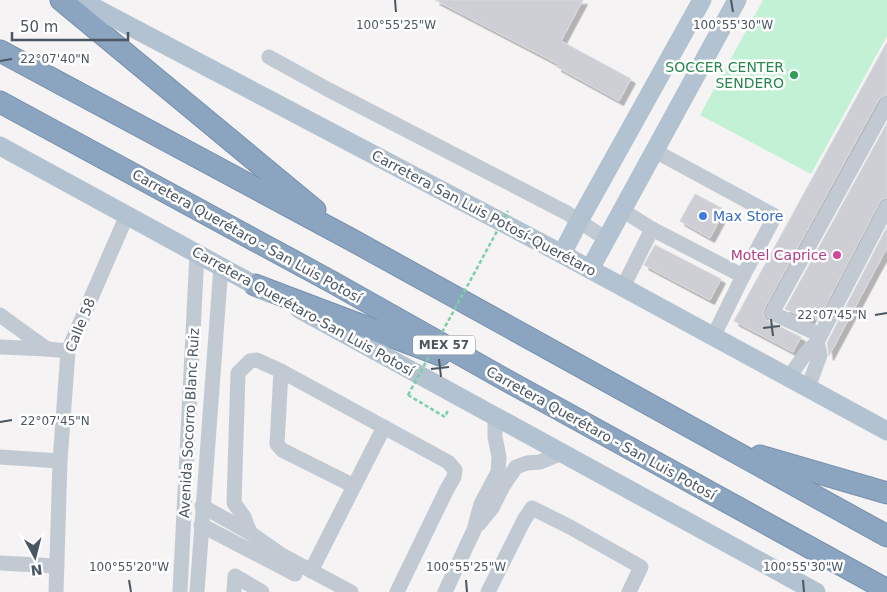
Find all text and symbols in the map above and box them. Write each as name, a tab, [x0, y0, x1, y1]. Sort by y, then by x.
scale bar	[12, 10, 129, 42]
text: 50 m	[20, 18, 58, 36]
text: 100°55'25"W	[356, 18, 436, 32]
text: 100°55'30"W	[693, 18, 773, 32]
text: 22°07'40"N	[20, 52, 90, 66]
place label: SOCCER CENTER SENDERO	[665, 59, 784, 91]
marker: SOCCER CENTER SENDERO	[788, 69, 800, 81]
street label: Carretera San Luis Potosí-Querétaro	[369, 147, 599, 279]
street label: Carretera Querétaro - San Luis Potosí	[129, 166, 366, 307]
place label: Max Store	[713, 208, 783, 224]
marker: Max Store	[697, 210, 709, 222]
street label: Carretera Querétaro-San Luis Potosí	[189, 243, 418, 379]
place label: Motel Caprice	[731, 247, 827, 263]
marker: Motel Caprice	[831, 249, 843, 261]
street label: Calle 58	[62, 296, 98, 354]
text: 22°07'45"N	[797, 308, 867, 322]
street label: Avenida Socorro Blanc Ruiz	[176, 328, 202, 518]
road number: MEX 57	[413, 336, 475, 354]
street label: Carretera Querétaro - San Luis Potosí	[483, 363, 720, 504]
text: 22°07'45"N	[20, 414, 90, 428]
north arrow	[10, 532, 60, 582]
text: 100°55'20"W	[89, 560, 169, 574]
text: 100°55'25"W	[426, 560, 506, 574]
text: 100°55'30"W	[763, 560, 843, 574]
text: N	[30, 561, 43, 579]

